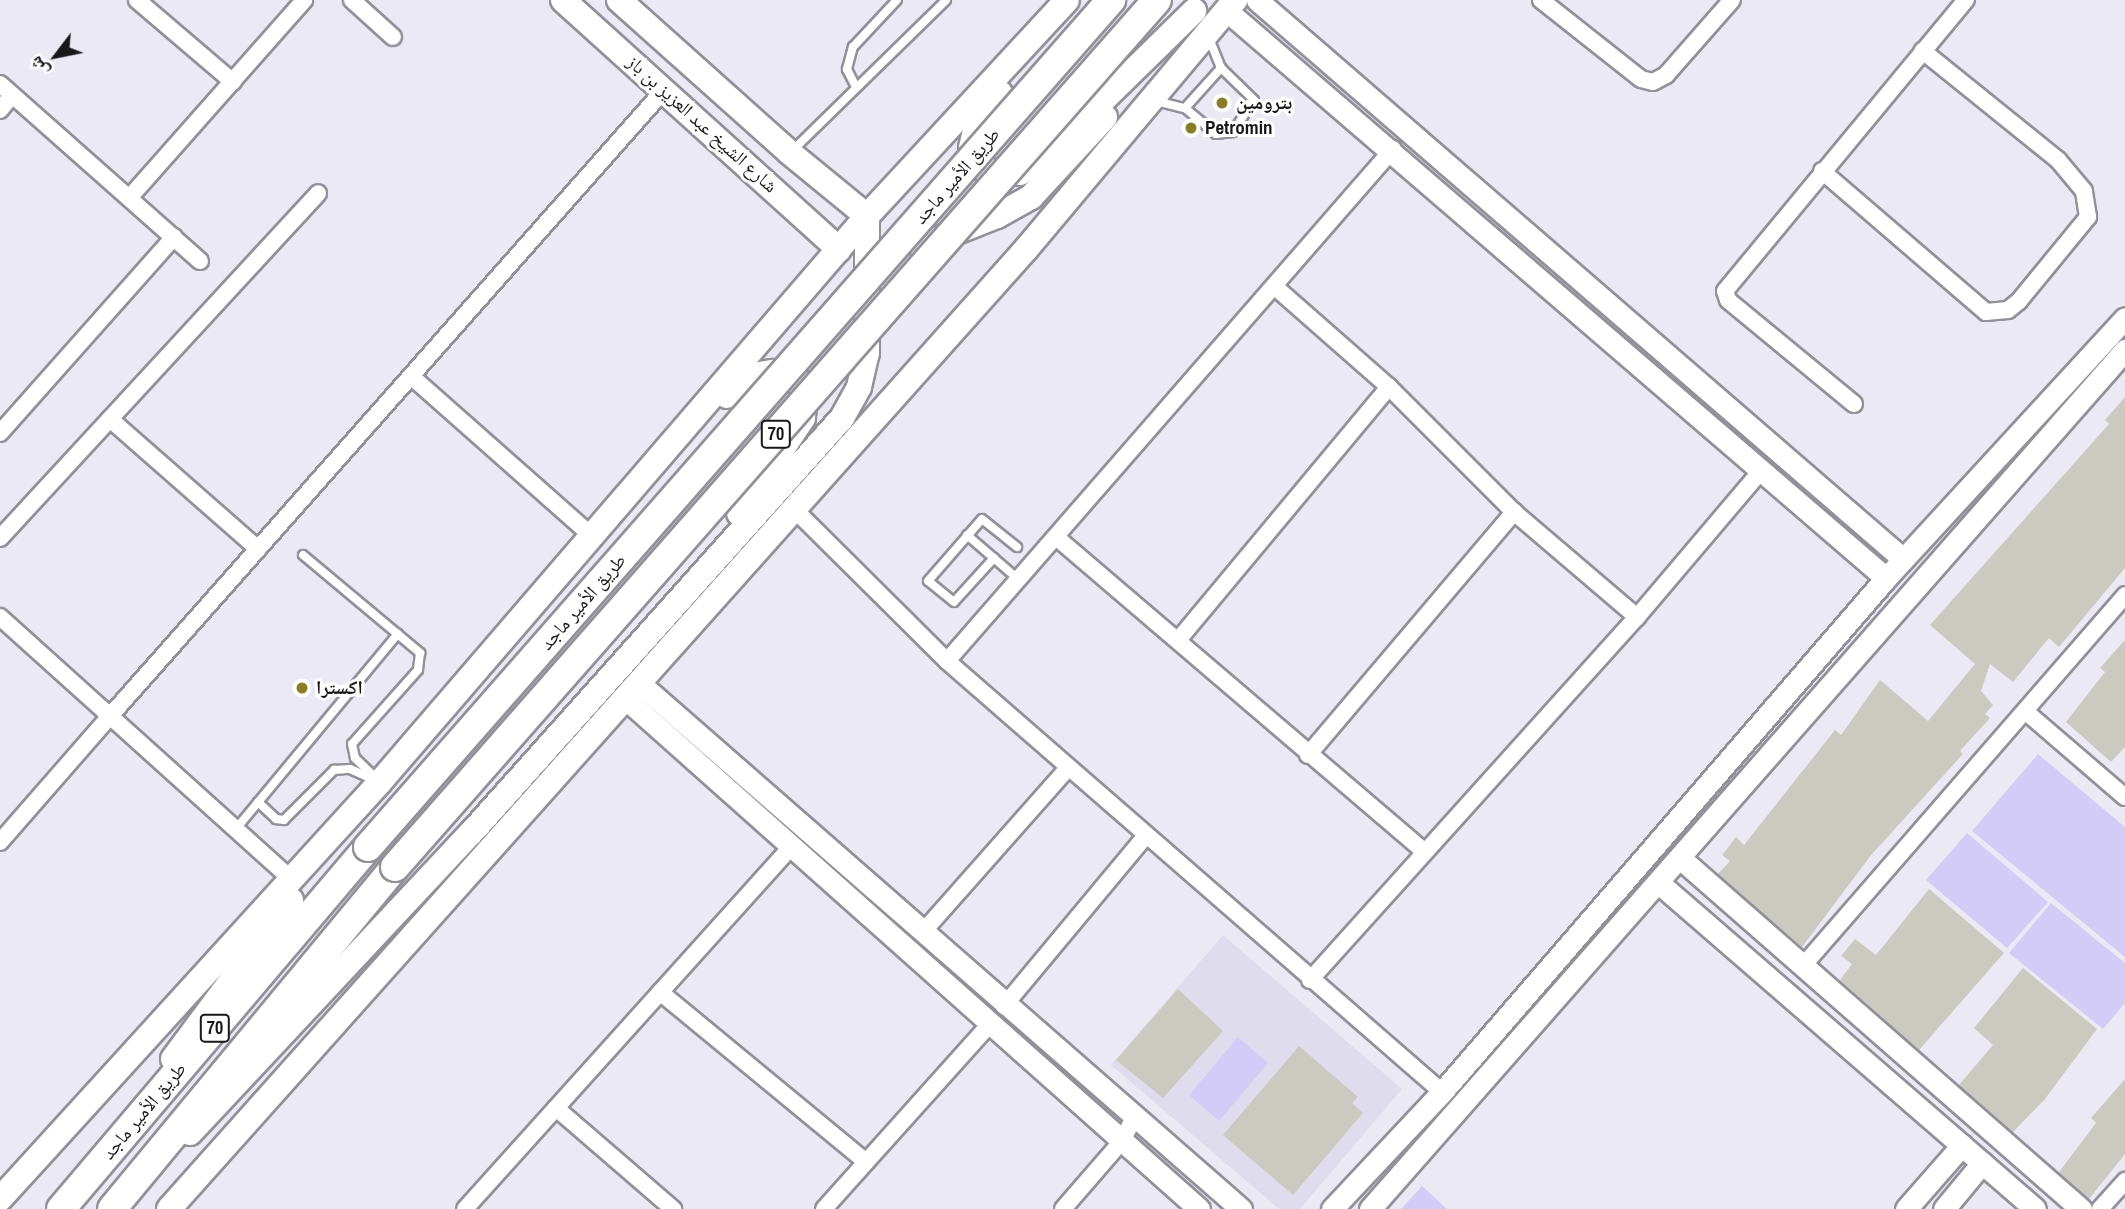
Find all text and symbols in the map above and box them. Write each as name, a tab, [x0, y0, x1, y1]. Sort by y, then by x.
north arrow	[21, 21, 91, 91]
street label: شارع الشيخ عبد العزيز بن باز	[622, 50, 782, 198]
text: ش	[22, 52, 55, 83]
place label: بترومين	[1236, 92, 1292, 114]
marker: بترومين	[1214, 95, 1230, 111]
place label: Petromin	[1205, 117, 1273, 139]
marker: Petromin	[1183, 120, 1199, 136]
street label: طريق الأمير ماجد	[909, 123, 1005, 229]
road number: 70	[760, 420, 792, 448]
street label: طريق الأمير ماجد	[535, 549, 631, 655]
place label: اكسترا	[316, 677, 363, 699]
marker: اكسترا	[294, 680, 310, 696]
road number: 70	[199, 1014, 231, 1042]
street label: طريق الأمير ماجد	[97, 1058, 191, 1164]

